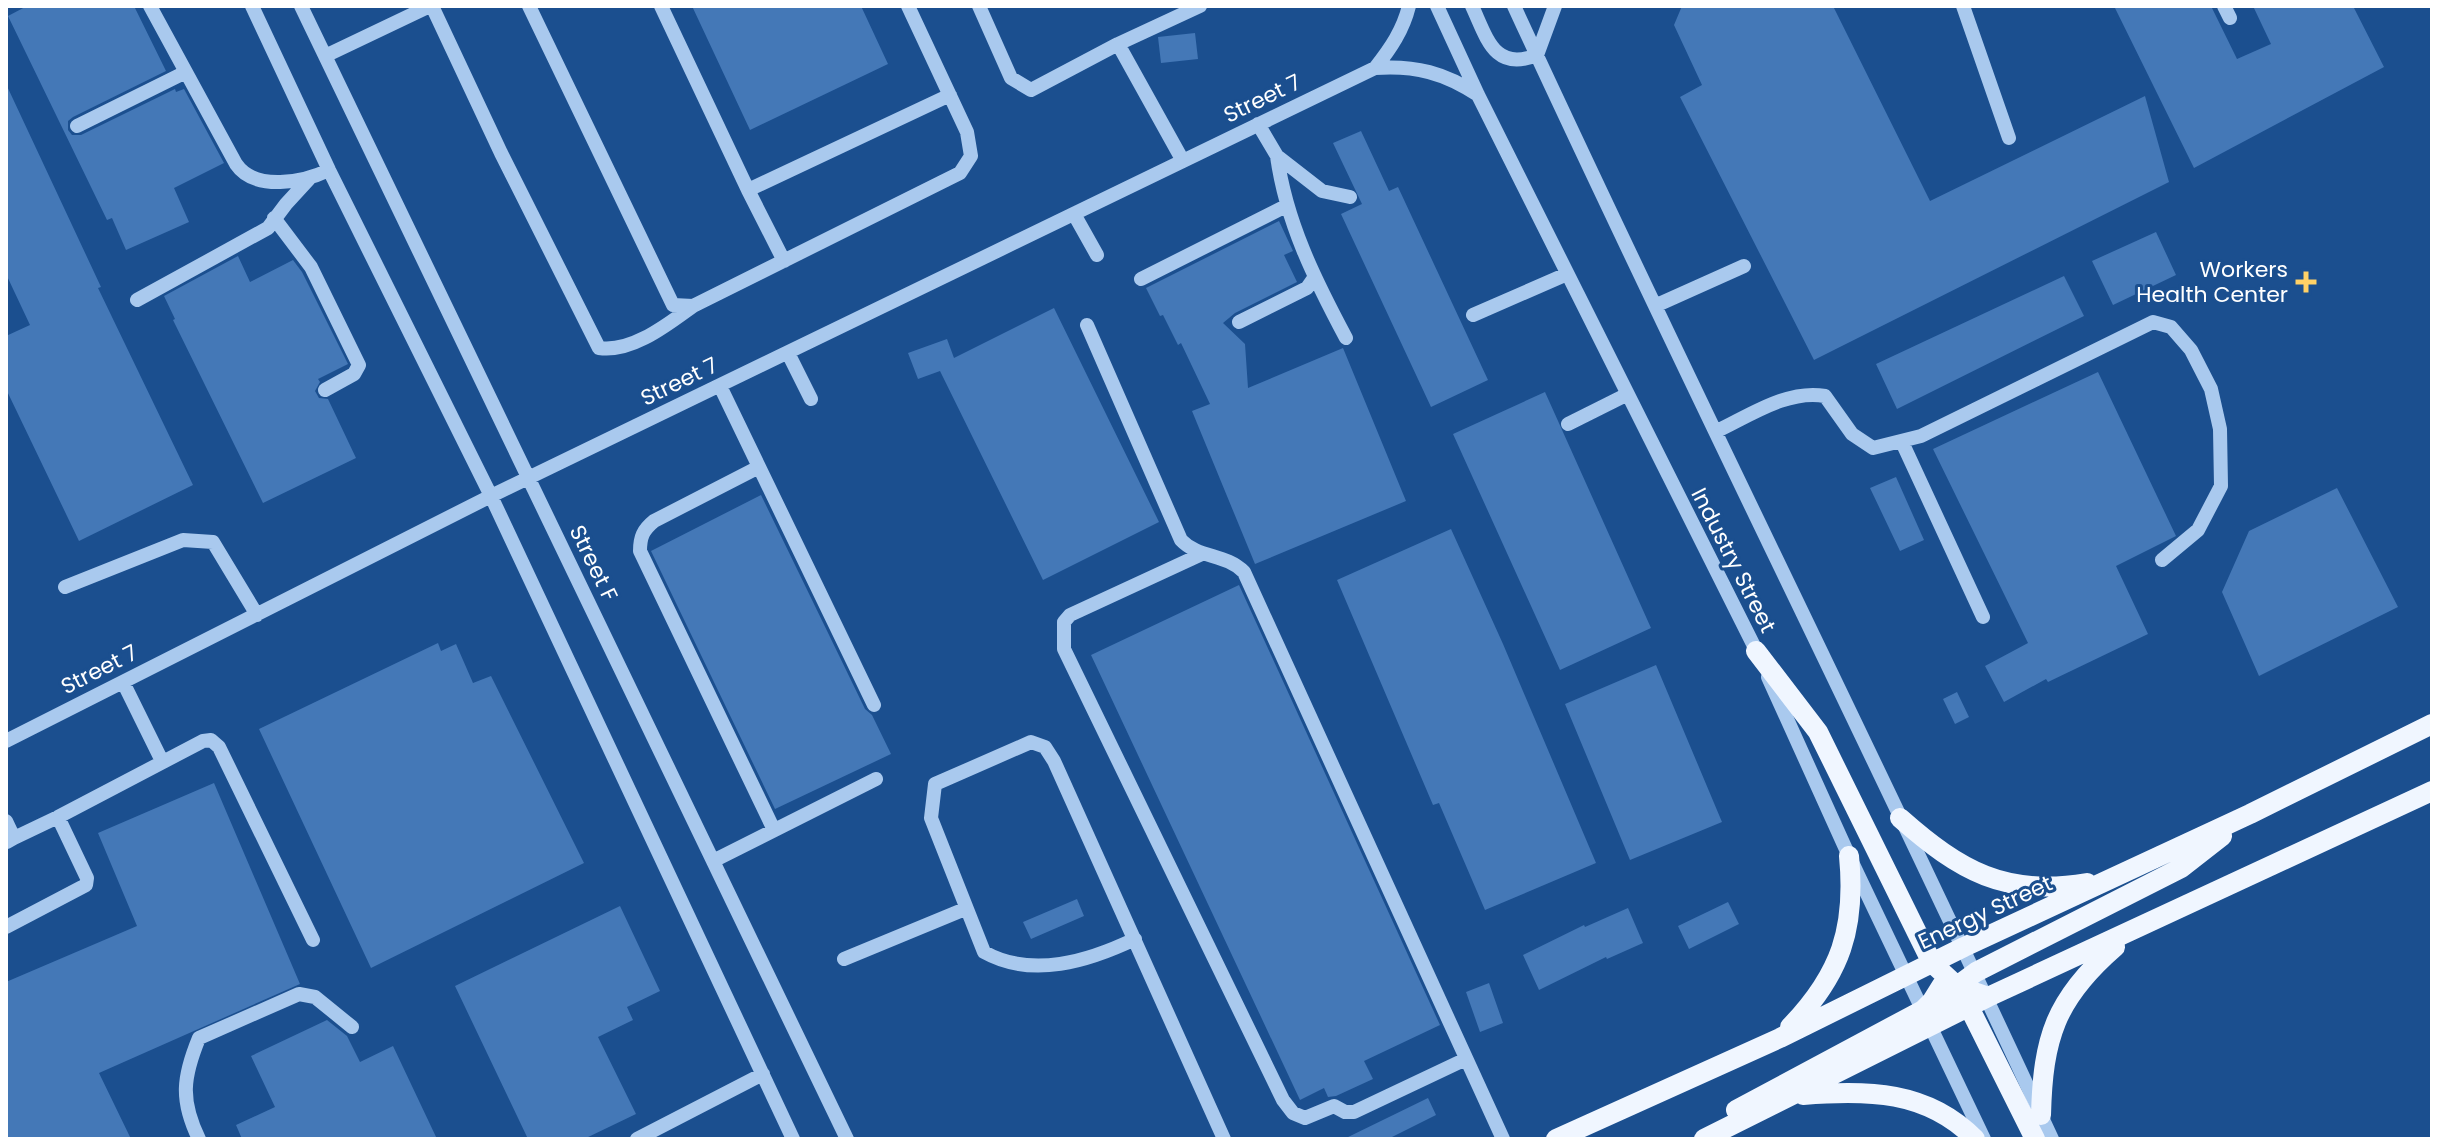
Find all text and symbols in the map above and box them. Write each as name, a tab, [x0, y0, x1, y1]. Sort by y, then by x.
street label: Street 7	[1218, 66, 1306, 130]
place label: Workers Health Center	[2136, 254, 2288, 310]
marker: Workers Health Center	[2295, 271, 2317, 293]
street label: Street 7	[635, 349, 723, 413]
street label: Industry Street	[1684, 482, 1783, 638]
street label: Street F	[562, 520, 625, 607]
street label: Street 7	[56, 637, 143, 702]
street label: Energy Street	[1913, 868, 2057, 957]

